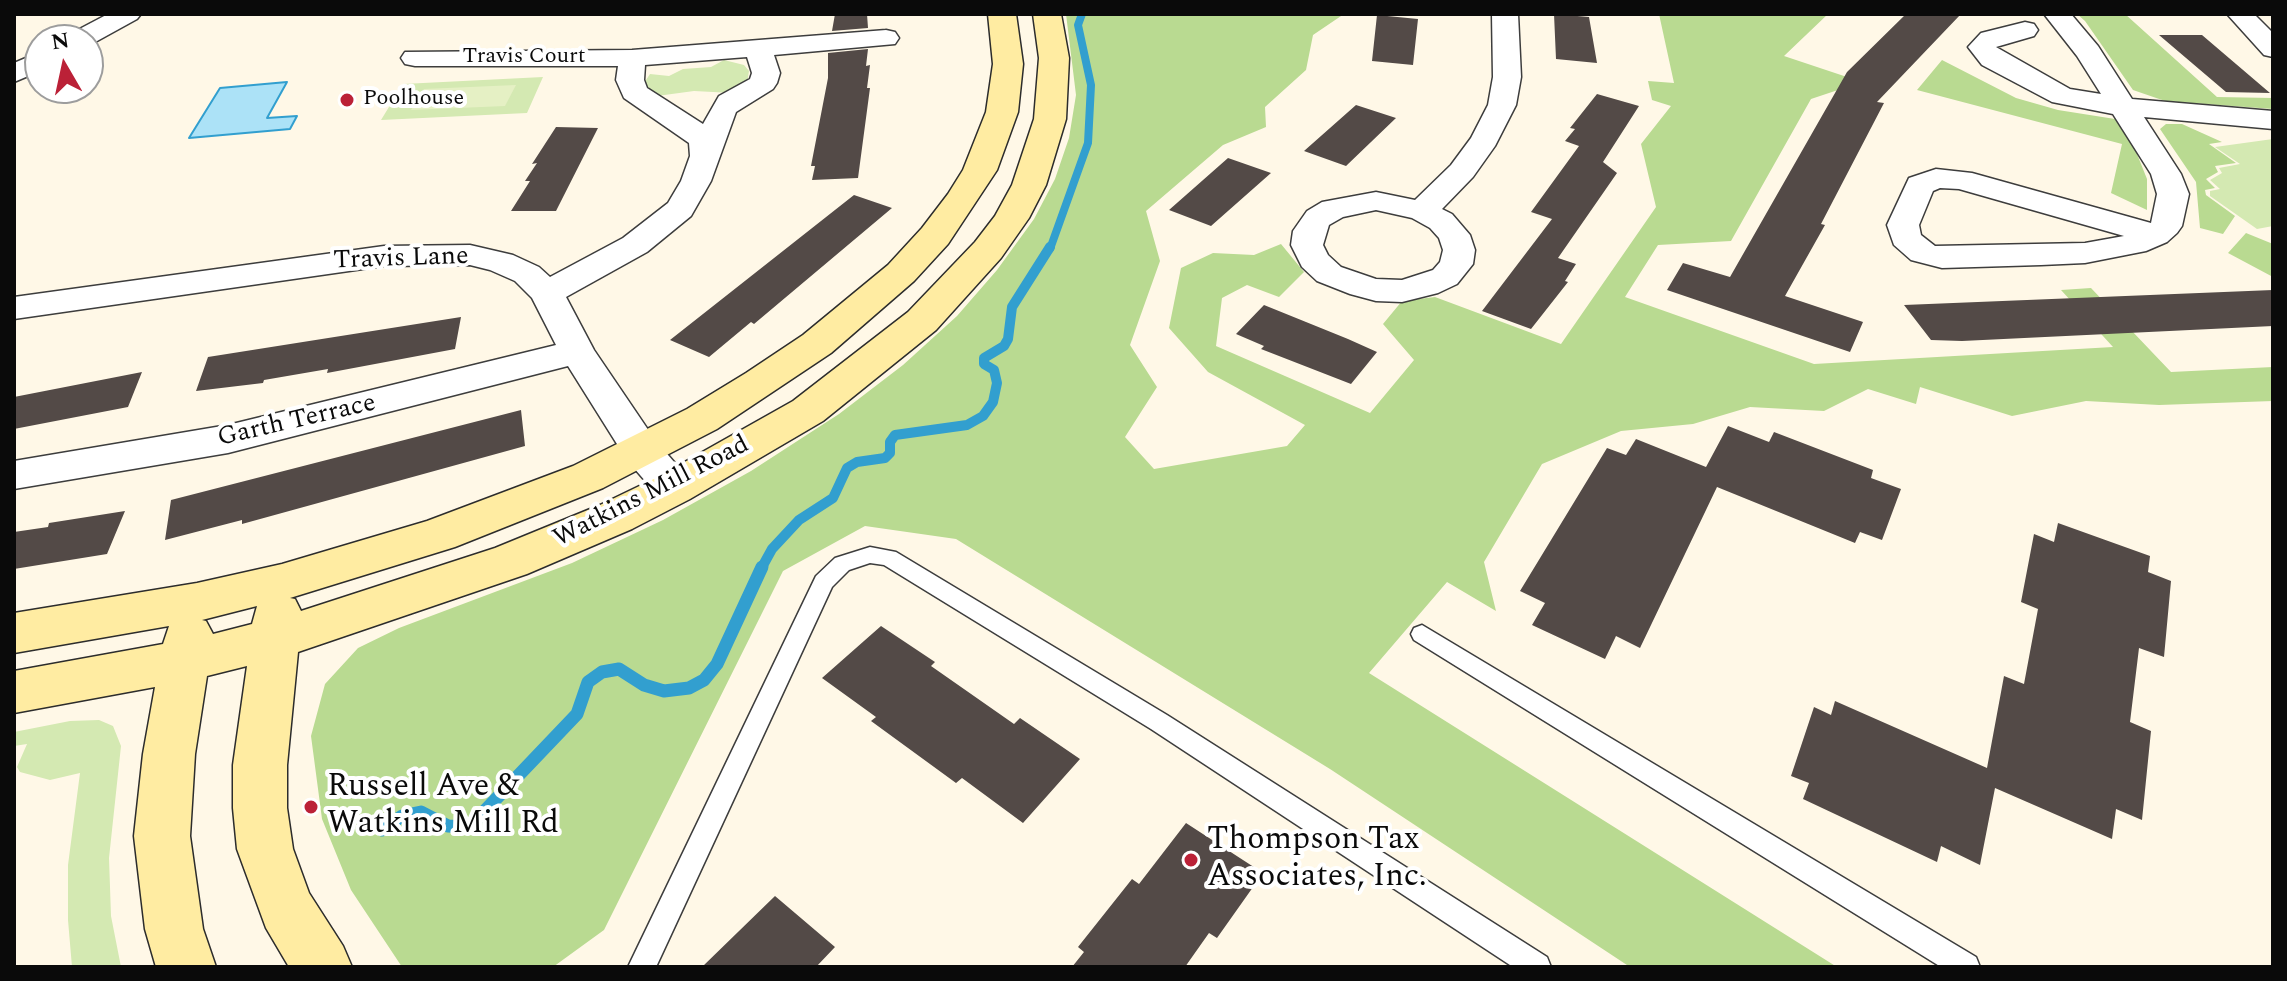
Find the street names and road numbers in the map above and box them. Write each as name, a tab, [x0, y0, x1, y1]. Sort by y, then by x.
street label: Travis Court	[462, 45, 586, 71]
street label: Travis Lane	[333, 242, 469, 278]
street label: Garth Terrace	[215, 389, 379, 455]
street label: Watkins Mill Road	[549, 430, 755, 556]

